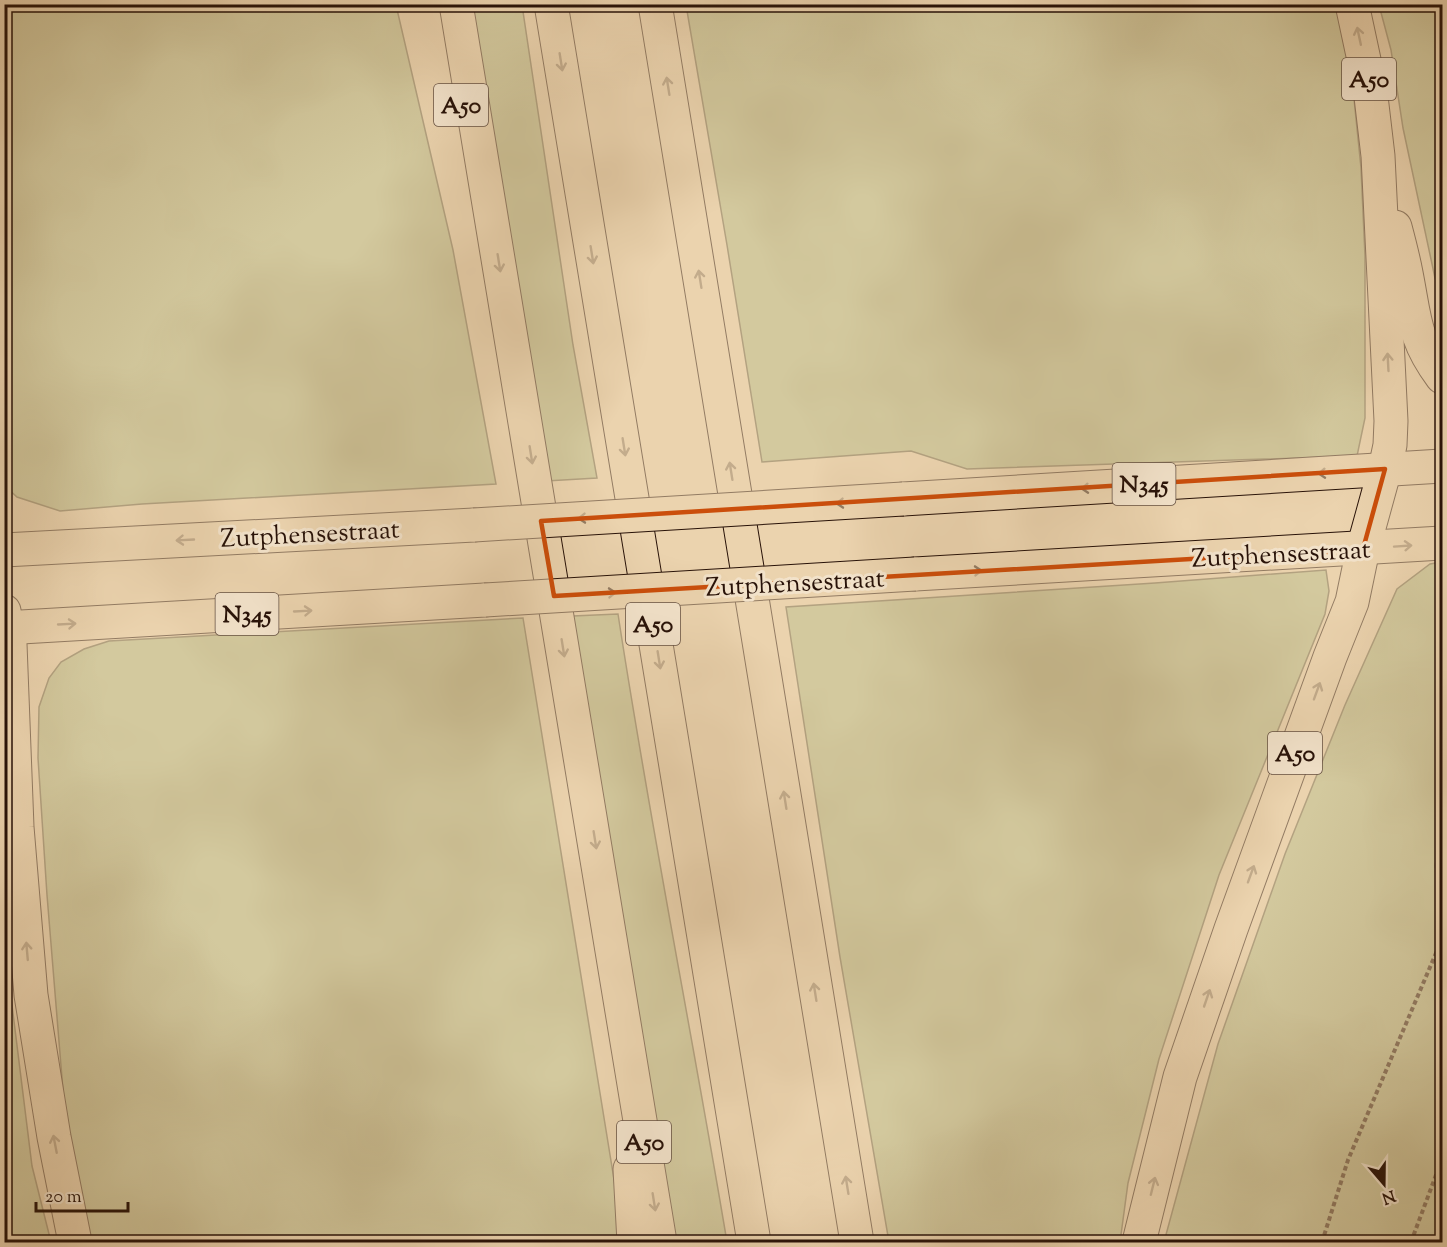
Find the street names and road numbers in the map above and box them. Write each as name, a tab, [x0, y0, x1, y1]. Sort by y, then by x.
road number: A50	[1342, 58, 1396, 100]
road number: A50	[434, 84, 488, 126]
road number: N345	[1112, 463, 1176, 505]
street label: Zutphensestraat	[220, 512, 401, 559]
street label: Zutphensestraat	[1191, 532, 1372, 579]
street label: Zutphensestraat	[705, 561, 886, 608]
road number: N345	[216, 593, 278, 635]
road number: A50	[626, 603, 680, 645]
road number: A50	[1268, 732, 1322, 774]
road number: A50	[617, 1121, 671, 1163]

